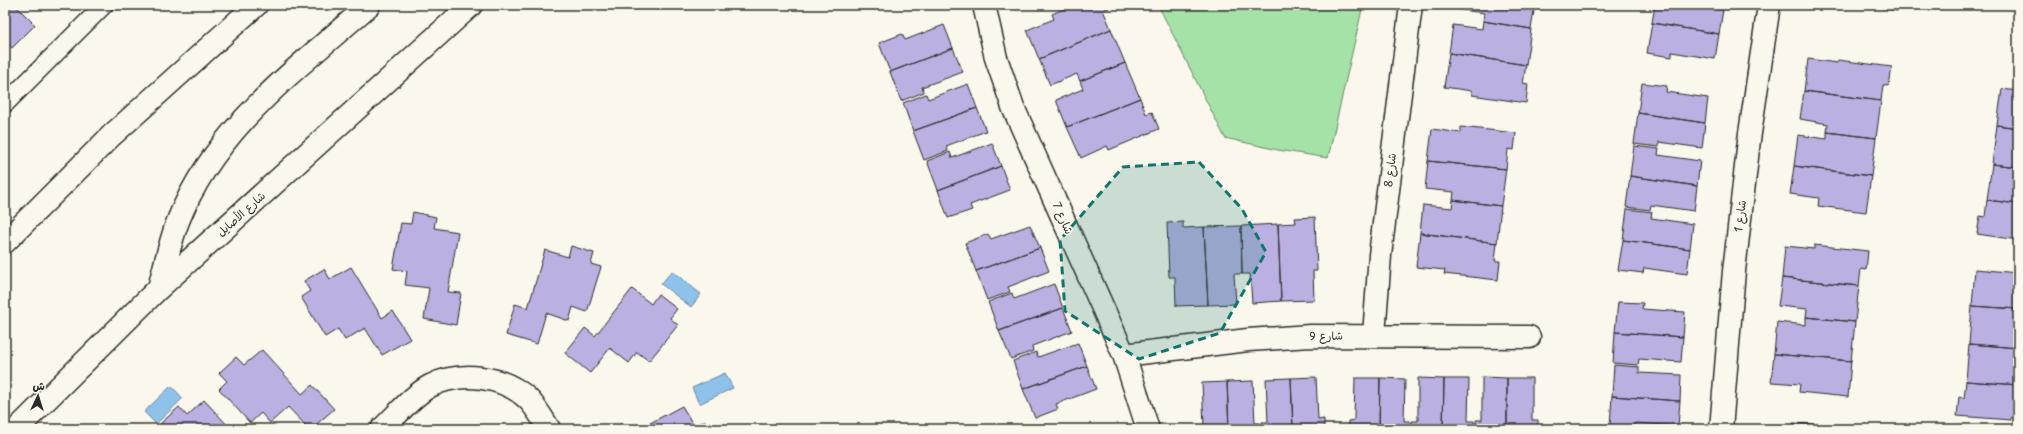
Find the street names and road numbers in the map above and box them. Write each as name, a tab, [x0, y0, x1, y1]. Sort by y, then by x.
street label: شارع 8	[1379, 152, 1401, 188]
street label: شارع الأصايل	[213, 187, 269, 241]
street label: شارع 7	[1048, 199, 1078, 237]
street label: شارع 1	[1729, 199, 1751, 233]
street label: شارع 9	[1309, 327, 1343, 345]

